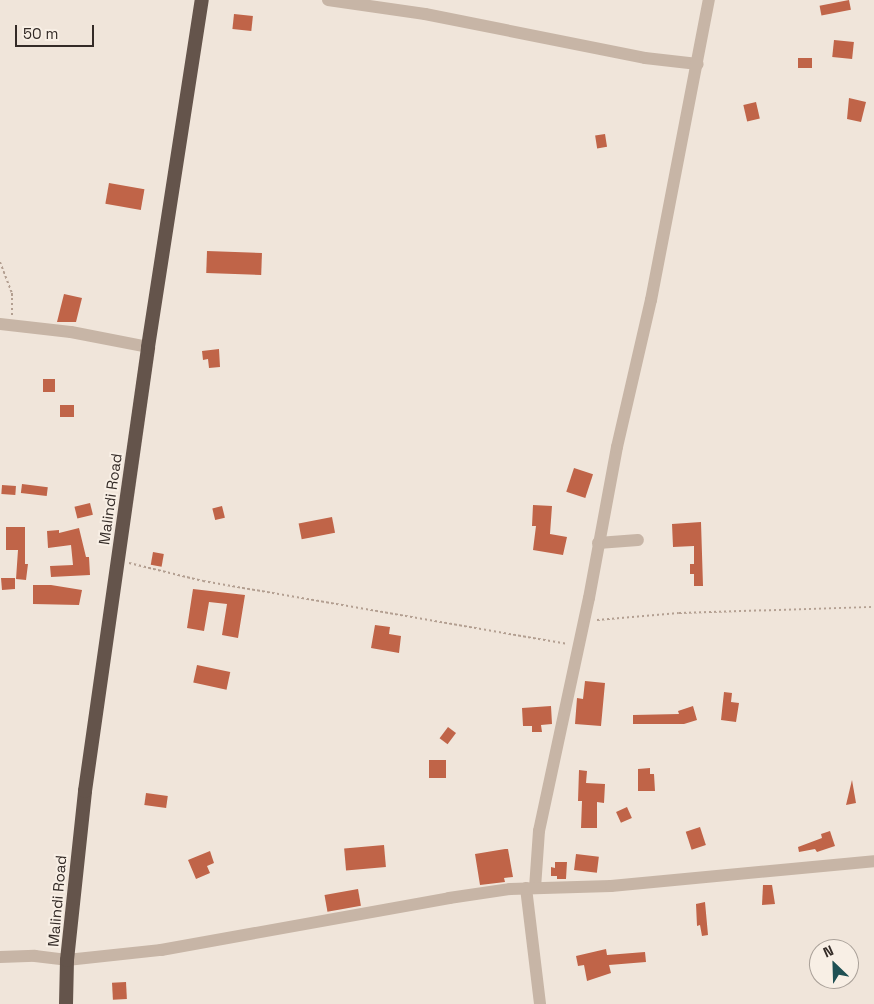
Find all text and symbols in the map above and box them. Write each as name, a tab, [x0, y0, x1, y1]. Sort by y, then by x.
scale bar	[18, 15, 96, 47]
text: 50 m	[23, 24, 58, 43]
street label: Malindi Road	[95, 452, 125, 546]
street label: Malindi Road	[44, 854, 70, 948]
north arrow	[809, 939, 859, 989]
text: N	[820, 941, 836, 961]

